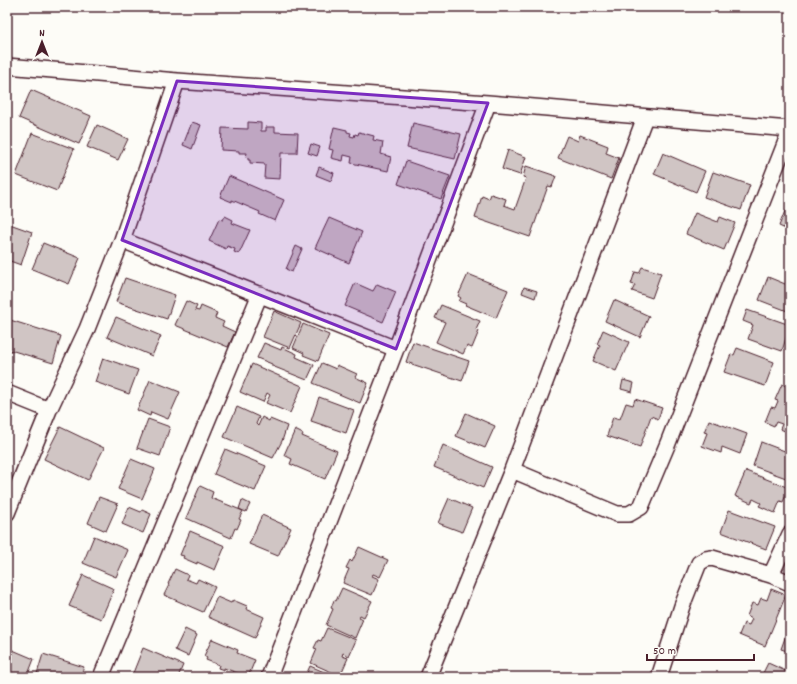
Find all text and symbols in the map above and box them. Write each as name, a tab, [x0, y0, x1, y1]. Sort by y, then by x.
north arrow	[22, 22, 62, 62]
text: N	[39, 26, 45, 42]
scale bar	[647, 636, 754, 662]
text: 50 m	[653, 643, 676, 660]

